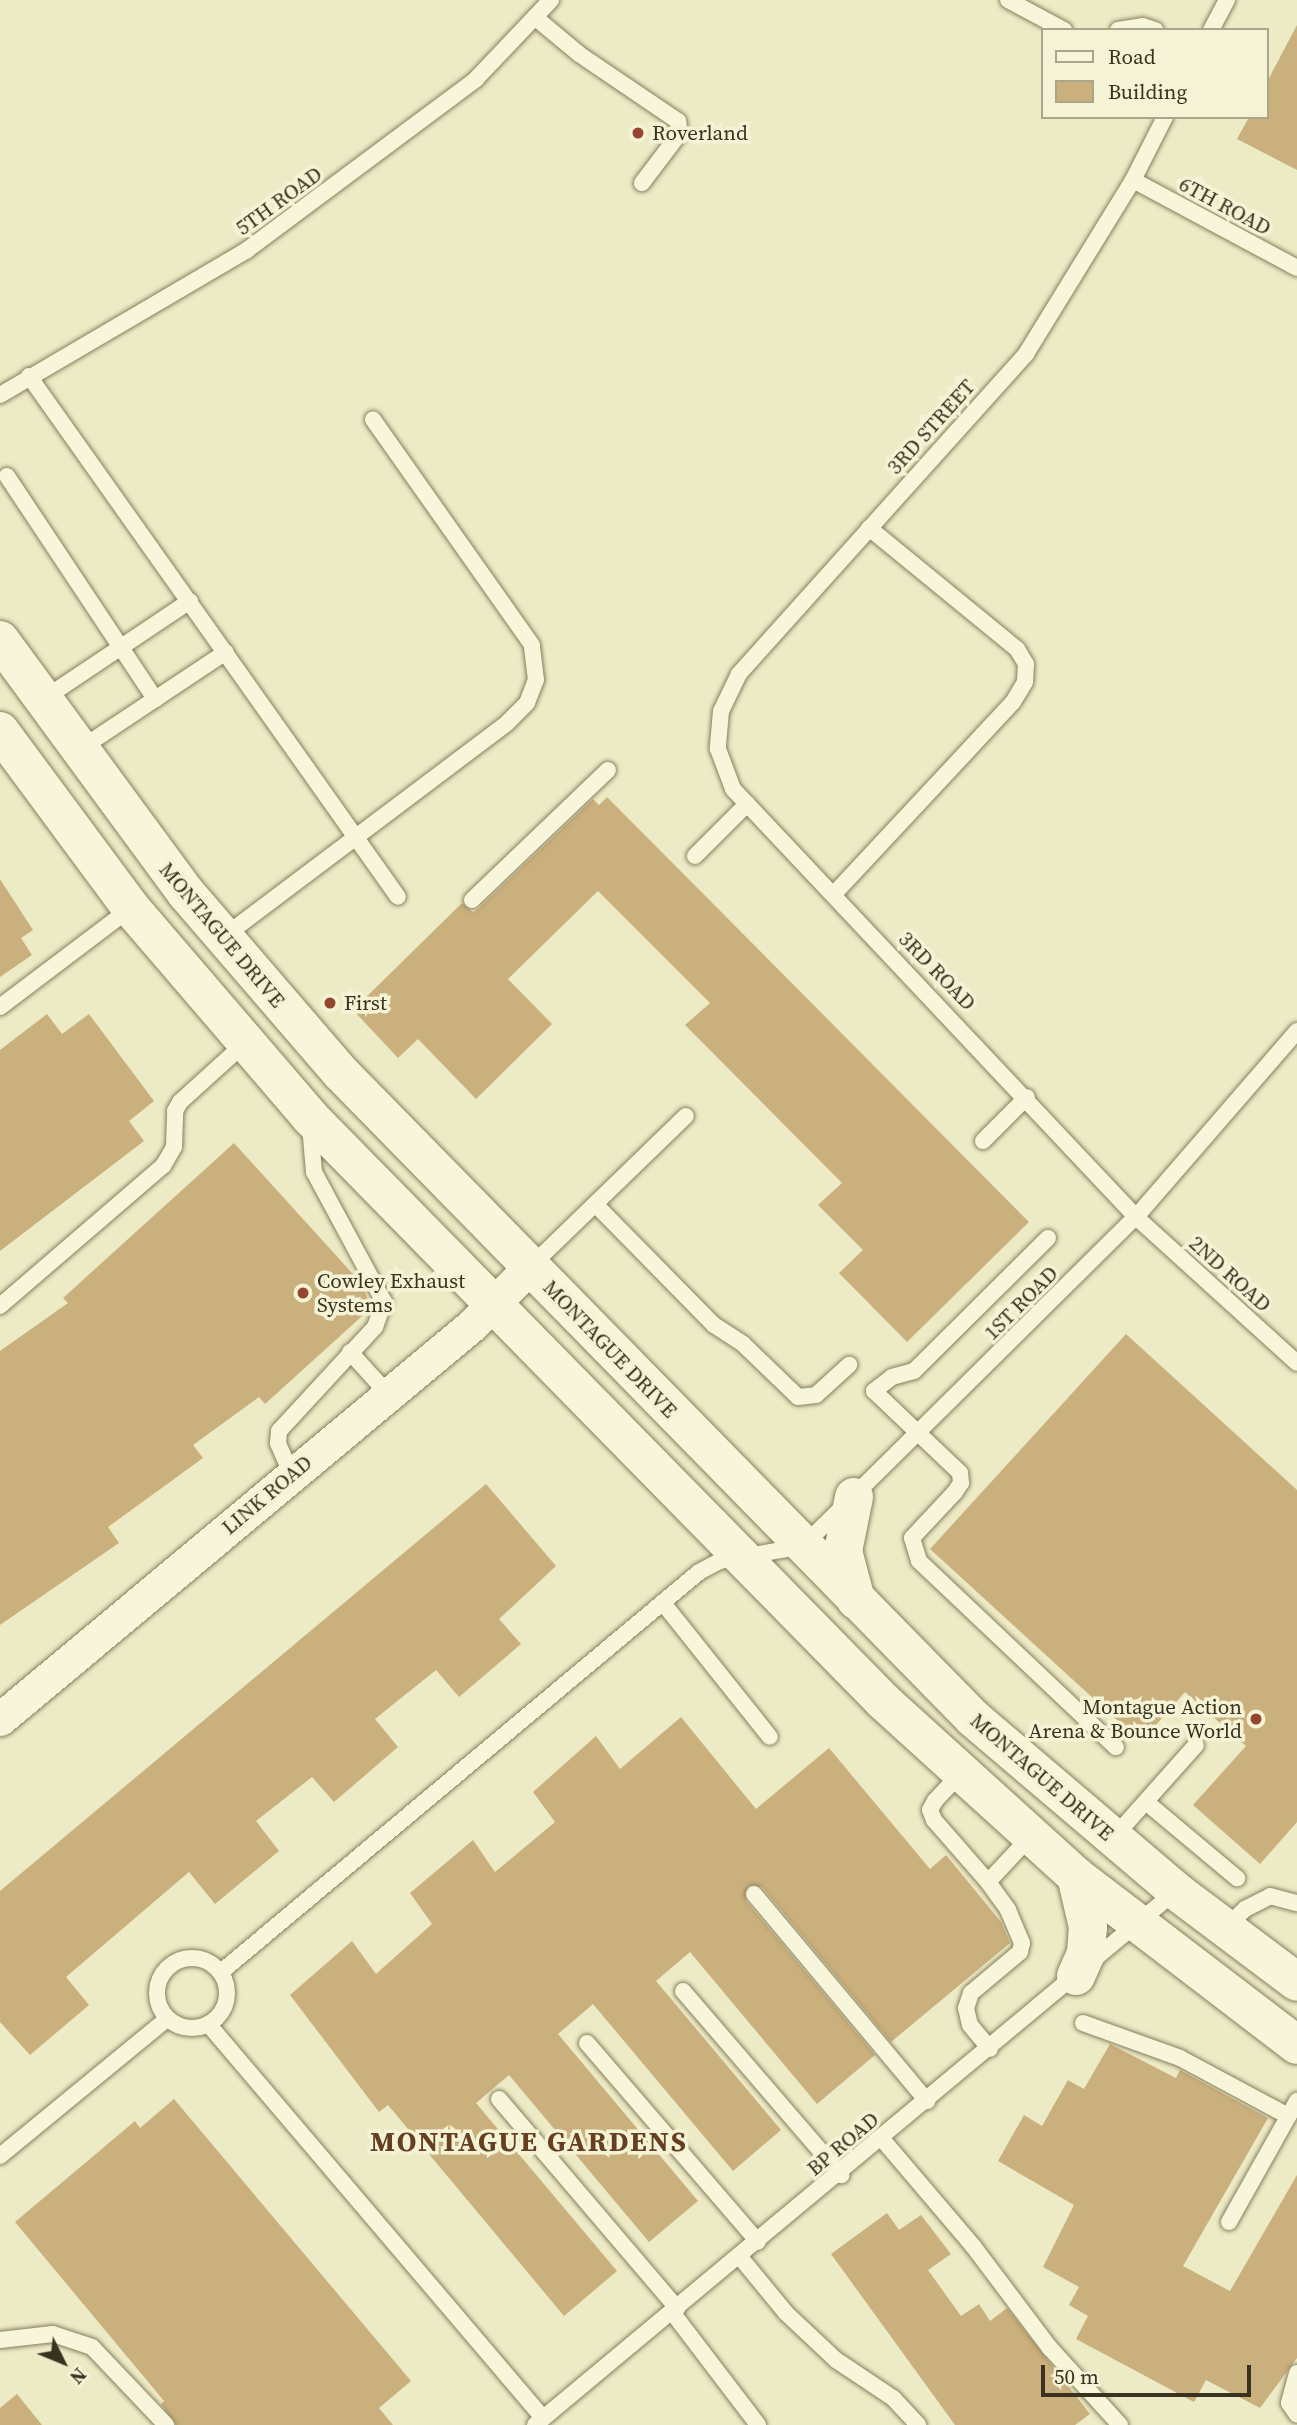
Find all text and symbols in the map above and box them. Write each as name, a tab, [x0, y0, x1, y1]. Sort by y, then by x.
legend	[1042, 28, 1269, 119]
text: Road	[1108, 42, 1156, 71]
text: Building	[1108, 77, 1187, 106]
place label: Roverland	[652, 120, 748, 146]
marker: Roverland	[630, 125, 646, 141]
street label: 5TH ROAD	[231, 161, 327, 241]
street label: 6TH ROAD	[1175, 171, 1275, 241]
street label: 3RD STREET	[882, 374, 980, 480]
street label: MONTAGUE DRIVE	[154, 857, 290, 1013]
street label: 3RD ROAD	[893, 926, 981, 1016]
place label: First	[344, 990, 387, 1016]
marker: First	[322, 995, 338, 1011]
street label: 2ND ROAD	[1184, 1231, 1276, 1317]
street label: 1ST ROAD	[979, 1261, 1063, 1345]
place label: Cowley Exhaust Systems	[317, 1268, 465, 1318]
street label: MONTAGUE DRIVE	[538, 1275, 682, 1423]
marker: Cowley Exhaust Systems	[295, 1285, 311, 1301]
street label: LINK ROAD	[217, 1450, 317, 1540]
place label: Montague Action Arena & Bounce World	[1028, 1694, 1242, 1744]
street label: MONTAGUE DRIVE	[965, 1708, 1119, 1846]
marker: Montague Action Arena & Bounce World	[1248, 1711, 1264, 1727]
street label: BP ROAD	[802, 2107, 884, 2181]
district label: MONTAGUE GARDENS	[372, 2124, 686, 2158]
north arrow	[28, 2327, 98, 2397]
scale bar	[1045, 2352, 1255, 2396]
text: N	[64, 2362, 93, 2390]
text: 50 m	[1054, 2362, 1099, 2391]

